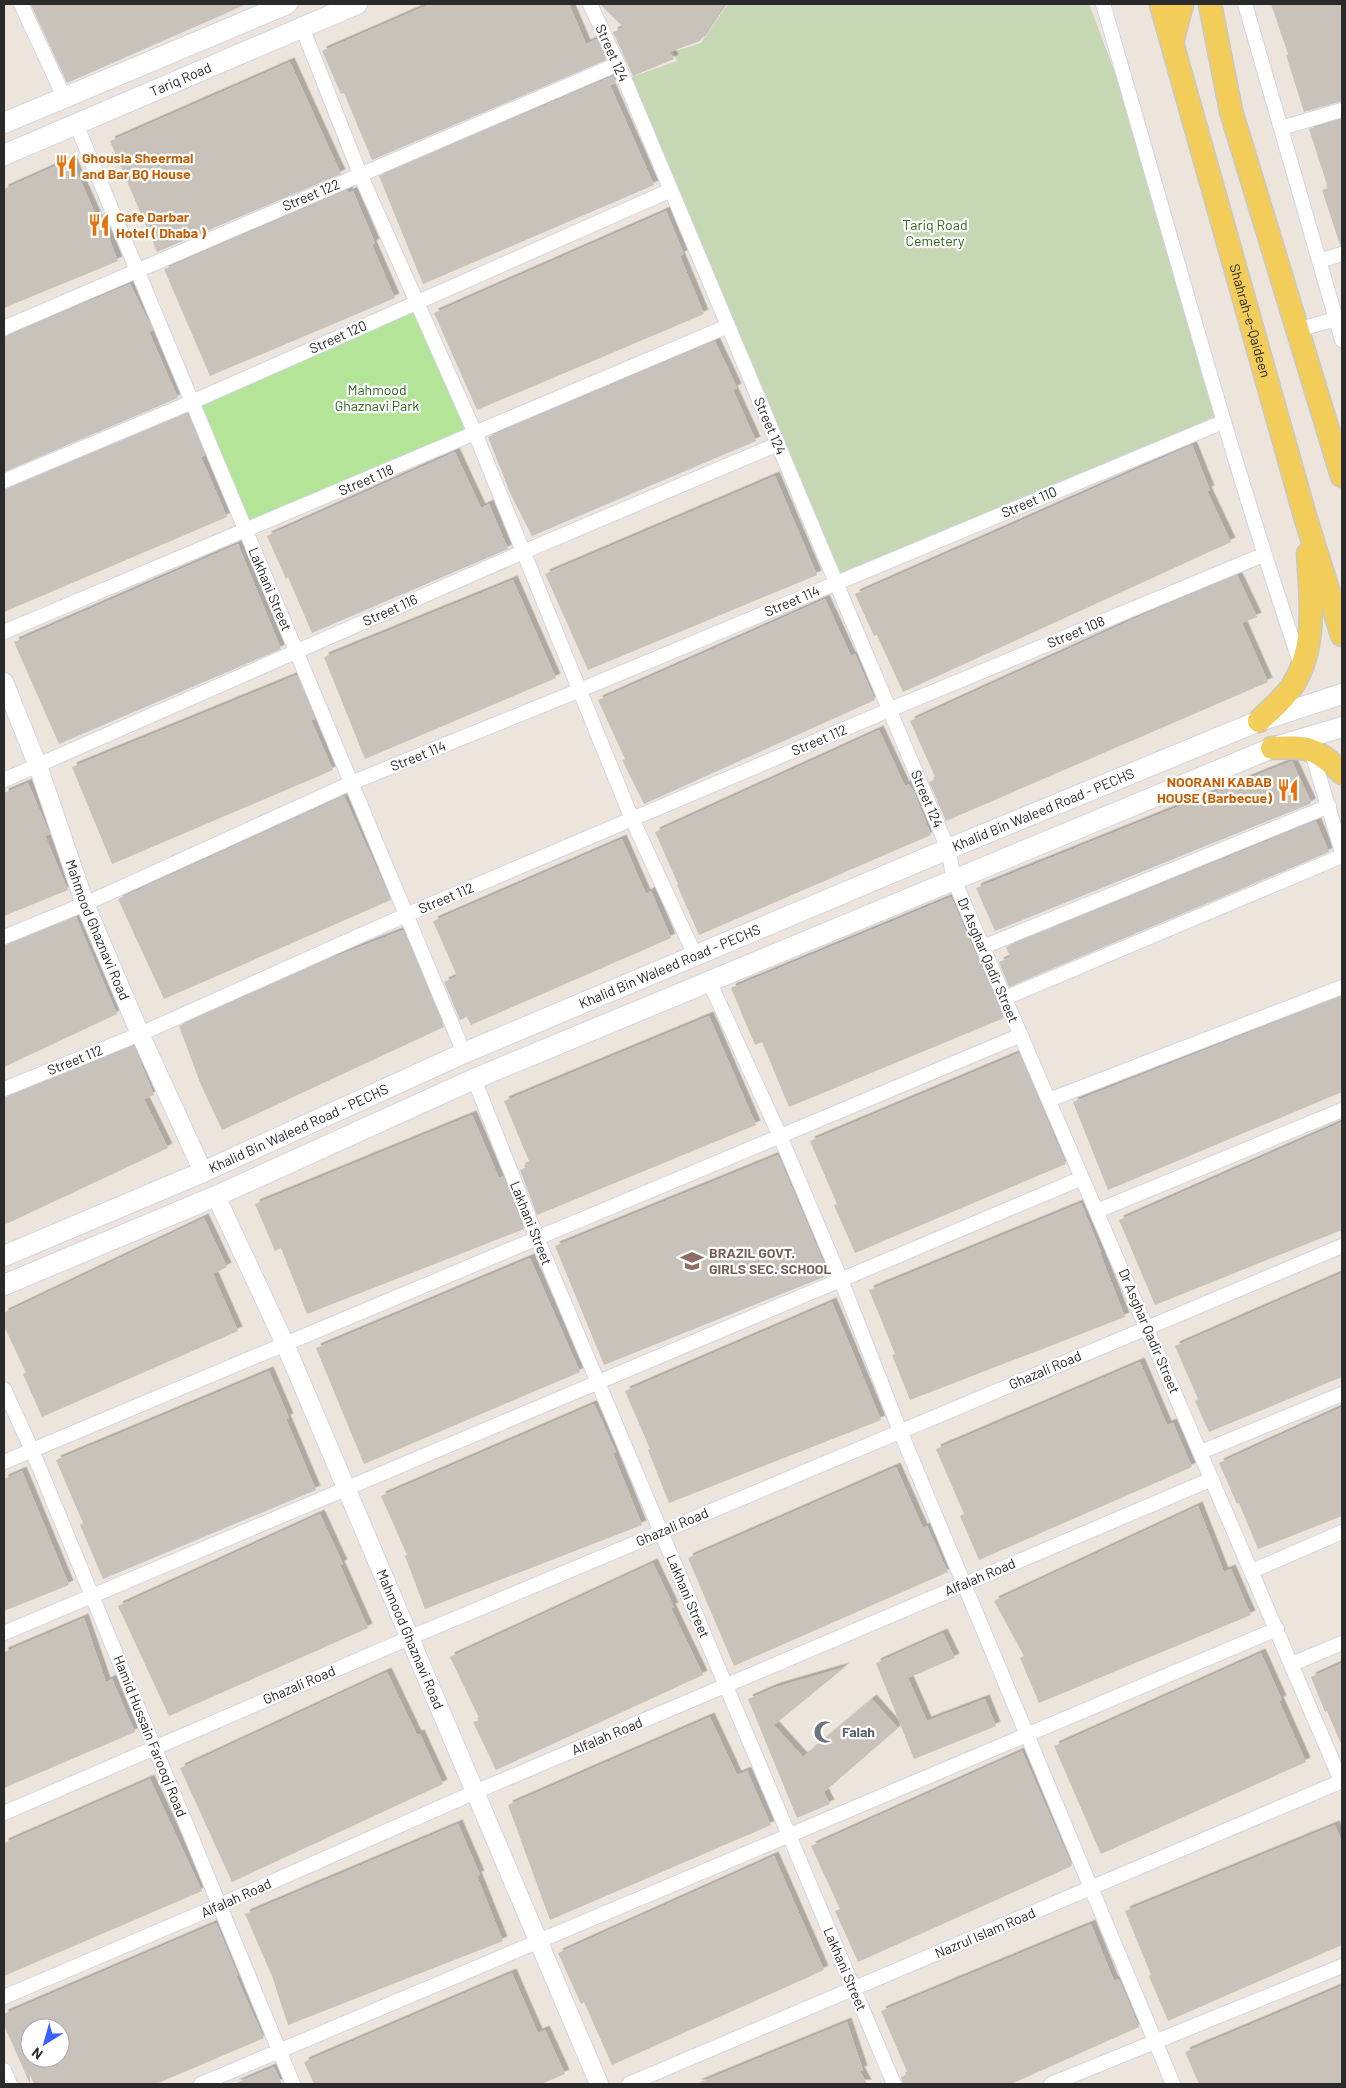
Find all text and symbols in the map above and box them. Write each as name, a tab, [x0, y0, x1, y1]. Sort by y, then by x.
street label: Street 124	[592, 21, 633, 84]
street label: Tariq Road	[147, 58, 214, 100]
place label: Ghousia Sheermal and Bar BQ House	[82, 149, 194, 182]
restaurant icon: Ghousia Sheermal and Bar BQ House	[53, 153, 79, 179]
street label: Street 122	[279, 175, 342, 214]
place label: Cafe Darbar Hotel ( Dhaba )	[116, 208, 206, 241]
restaurant icon: Cafe Darbar Hotel ( Dhaba )	[86, 212, 112, 238]
park label: Tariq Road Cemetery	[902, 216, 968, 249]
street label: Shahrah-e-Qaideen	[1226, 262, 1275, 379]
street label: Street 120	[306, 316, 369, 357]
park label: Mahmood Ghaznavi Park	[335, 381, 419, 414]
street label: Street 124	[751, 394, 790, 457]
street label: Street 118	[336, 460, 396, 499]
street label: Street 110	[998, 482, 1059, 521]
street label: Lakhani Street	[245, 545, 296, 633]
street label: Street 114	[762, 581, 822, 620]
street label: Street 116	[360, 590, 420, 629]
street label: Street 108	[1044, 612, 1107, 651]
street label: Street 112	[789, 720, 849, 759]
street label: Street 114	[387, 737, 448, 774]
street label: Khalid Bin Waleed Road - PECHS	[949, 764, 1137, 854]
street label: Street 124	[908, 767, 947, 830]
place label: NOORANI KABAB HOUSE (Barbecue)	[1157, 773, 1272, 806]
restaurant icon: NOORANI KABAB HOUSE (Barbecue)	[1275, 777, 1301, 803]
street label: Mahmood Ghaznavi Road	[62, 857, 134, 1003]
street label: Street 112	[416, 878, 476, 917]
street label: Dr Asghar Qadir Street	[954, 895, 1023, 1025]
street label: Khalid Bin Waleed Road - PECHS	[576, 920, 763, 1012]
street label: Street 112	[45, 1041, 105, 1078]
street label: Khalid Bin Waleed Road - PECHS	[206, 1080, 391, 1176]
street label: Lakhani Street	[507, 1178, 556, 1267]
place label: BRAZIL GOVT. GIRLS SEC. SCHOOL	[709, 1244, 832, 1277]
school or university icon: BRAZIL GOVT. GIRLS SEC. SCHOOL	[679, 1248, 705, 1274]
street label: Dr Asghar Qadir Street	[1115, 1266, 1184, 1396]
street label: Ghazali Road	[1006, 1347, 1084, 1392]
street label: Ghazali Road	[633, 1504, 711, 1549]
street label: Lakhani Street	[663, 1552, 714, 1640]
street label: Alfalah Road	[942, 1554, 1018, 1599]
street label: Mahmood Ghaznavi Road	[374, 1567, 448, 1711]
street label: Hamid Hussain Farooqi Road	[110, 1652, 191, 1819]
street label: Ghazali Road	[260, 1662, 338, 1707]
street label: Alfalah Road	[569, 1713, 645, 1758]
mosque icon: Falah	[812, 1719, 838, 1745]
place label: Falah	[842, 1723, 875, 1740]
street label: Alfalah Road	[198, 1874, 274, 1921]
street label: Nazrul Islam Road	[932, 1904, 1038, 1961]
street label: Lakhani Street	[820, 1925, 871, 2013]
north arrow	[20, 2018, 70, 2068]
text: N	[28, 2044, 46, 2063]

